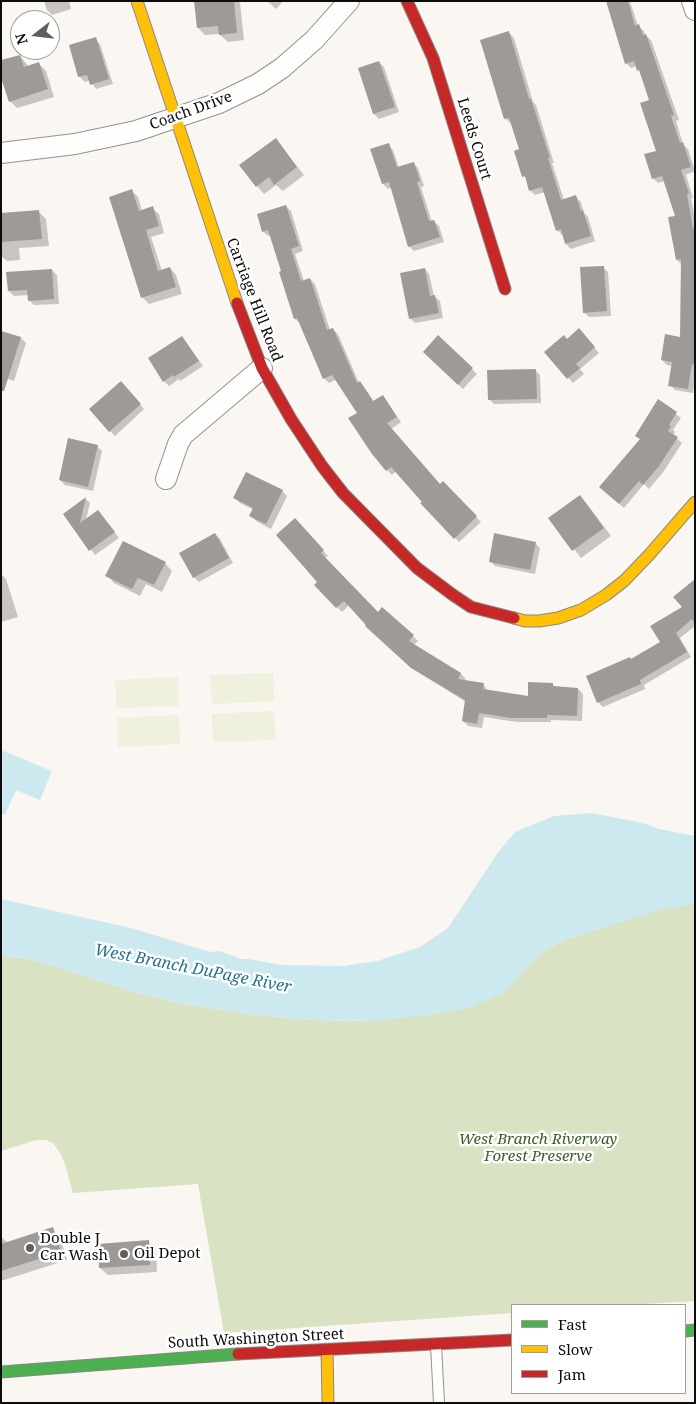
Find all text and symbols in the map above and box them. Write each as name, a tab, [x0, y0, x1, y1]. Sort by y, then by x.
north arrow	[10, 10, 60, 60]
text: N	[10, 31, 32, 47]
street label: Coach Drive	[147, 88, 235, 134]
street label: Leeds Court	[453, 96, 495, 182]
street label: Carriage Hill Road	[222, 236, 286, 364]
water label: West Branch DuPage River	[93, 941, 293, 997]
park label: West Branch Riverway Forest Preserve	[459, 1131, 617, 1166]
place label: Double J Car Wash	[40, 1230, 108, 1265]
marker: Double J Car Wash	[24, 1242, 36, 1254]
place label: Oil Depot	[134, 1245, 201, 1263]
marker: Oil Depot	[118, 1248, 130, 1260]
legend	[511, 1304, 686, 1394]
text: Fast	[558, 1314, 587, 1334]
street label: South Washington Street	[167, 1325, 345, 1353]
text: Slow	[558, 1339, 592, 1359]
text: Jam	[558, 1364, 586, 1384]

